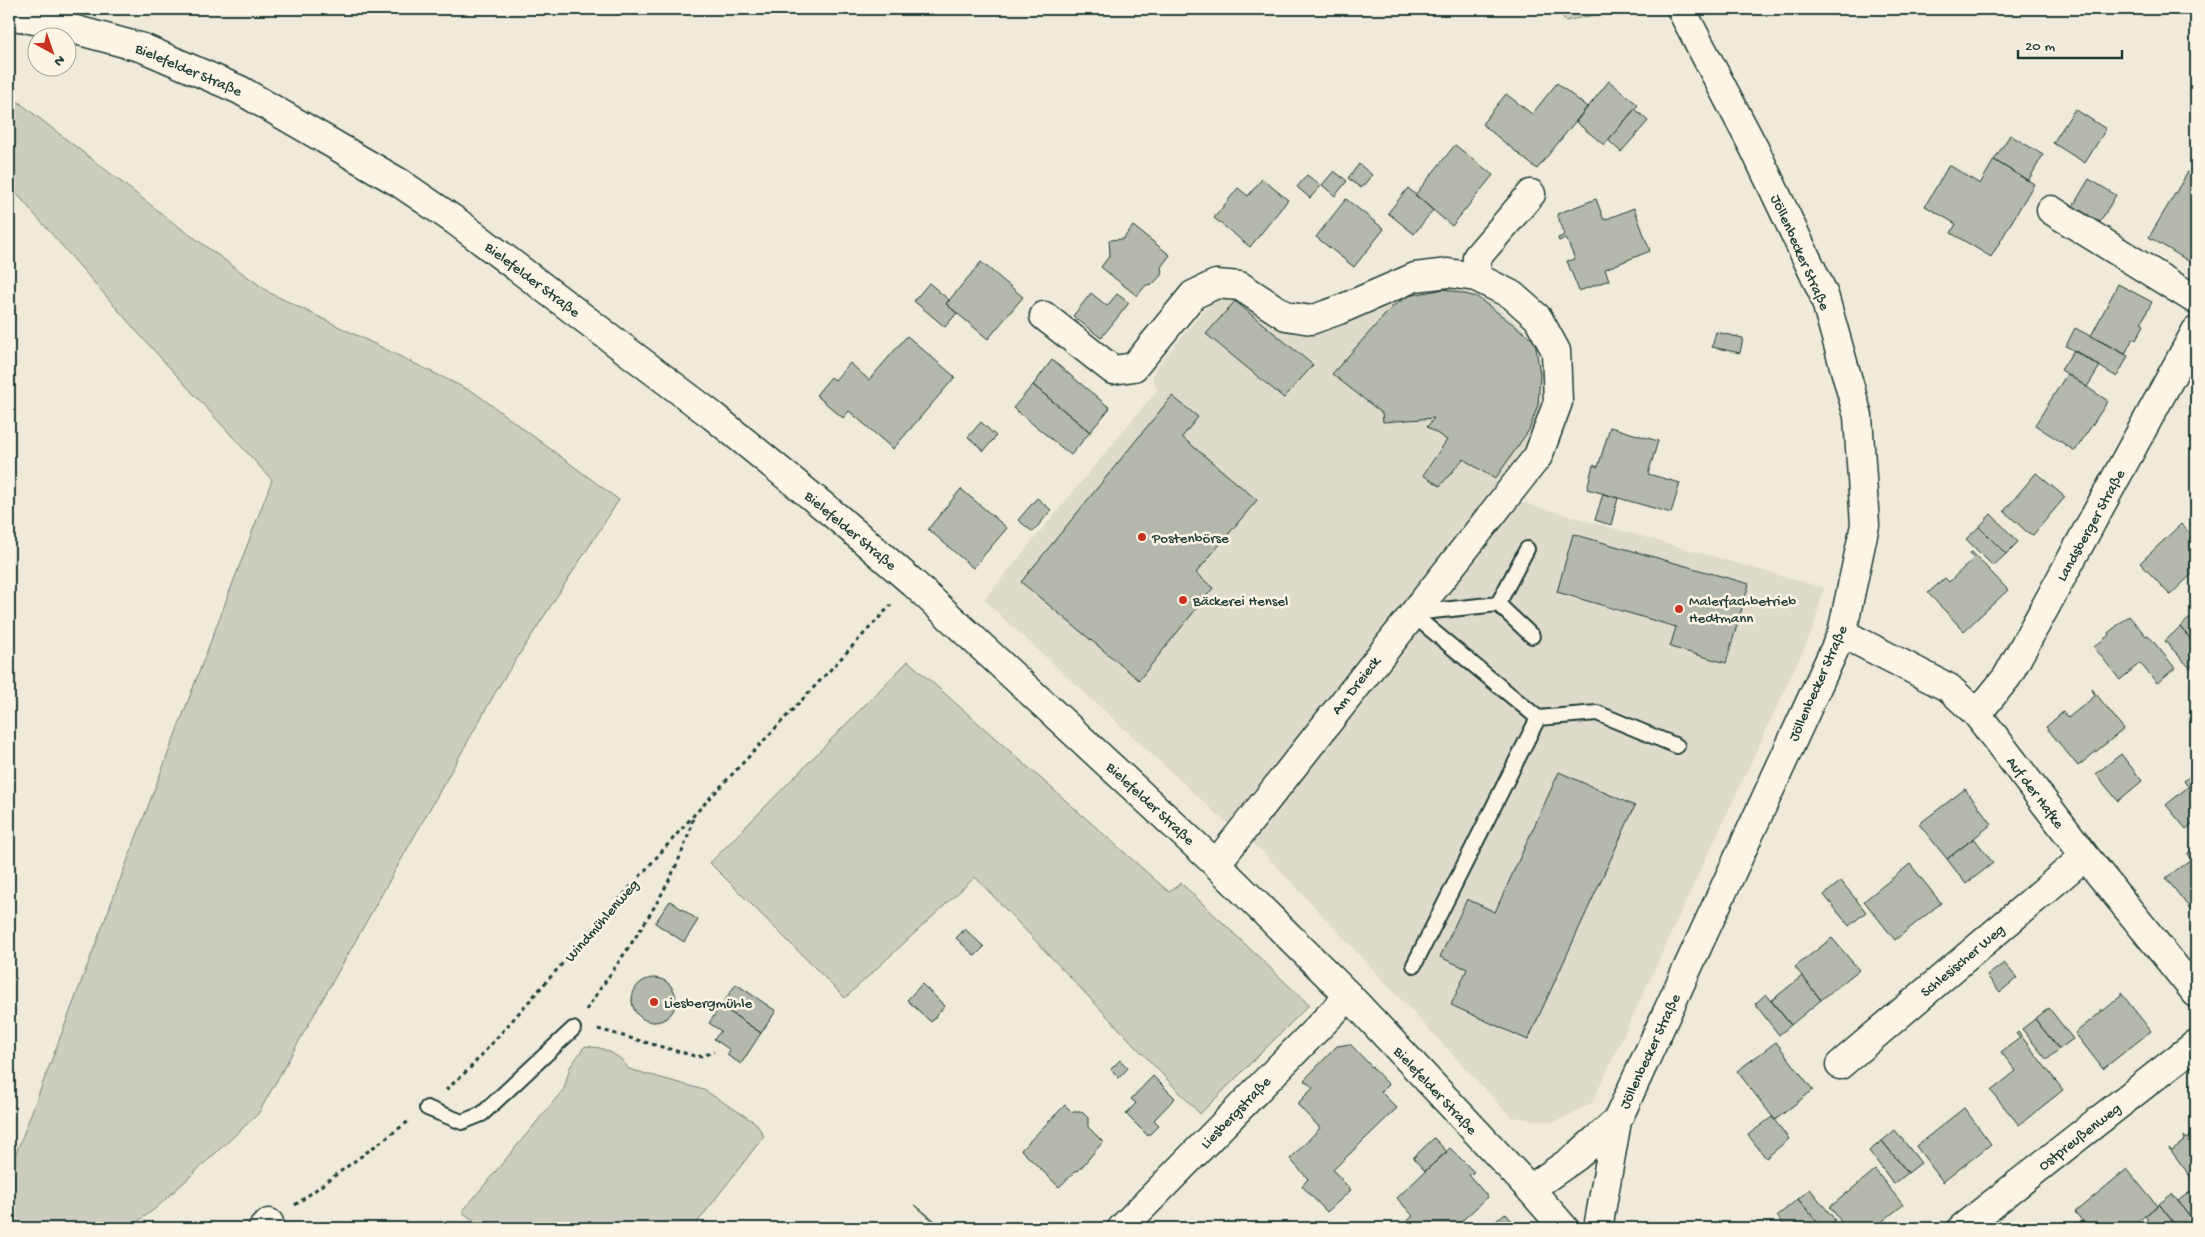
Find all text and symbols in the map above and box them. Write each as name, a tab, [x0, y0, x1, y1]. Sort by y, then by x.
north arrow	[28, 28, 78, 78]
scale bar	[2018, 28, 2121, 60]
text: 20 m	[2025, 38, 2055, 56]
street label: Bielefelder Straße	[131, 40, 245, 102]
text: N	[50, 51, 68, 69]
street label: Jöllenbecker Straße	[1766, 192, 1833, 314]
street label: Bielefelder Straße	[480, 238, 583, 322]
street label: Landsberger Straße	[2054, 467, 2130, 585]
street label: Bielefelder Straße	[799, 487, 899, 575]
place label: Postenbörse	[1151, 530, 1229, 548]
marker: Postenbörse	[1136, 531, 1148, 543]
place label: Bäckerei Hensel	[1192, 593, 1288, 611]
place label: Malerfachbetrieb Hedtmann	[1689, 593, 1796, 628]
marker: Bäckerei Hensel	[1177, 594, 1189, 606]
marker: Malerfachbetrieb Hedtmann	[1673, 603, 1685, 615]
street label: Jöllenbecker Straße	[1785, 623, 1853, 744]
street label: Am Dreieck	[1328, 653, 1386, 719]
street label: Auf der Hafke	[2002, 754, 2067, 833]
street label: Bielefelder Straße	[1101, 758, 1198, 850]
street label: Windmühlenweg	[562, 876, 643, 966]
street label: Schlesischer Weg	[1918, 921, 2009, 1002]
street label: Jöllenbecker Straße	[1616, 991, 1685, 1112]
place label: Liesbergmühle	[664, 995, 753, 1013]
marker: Liesbergmühle	[648, 996, 660, 1008]
street label: Bielefelder Straße	[1388, 1043, 1480, 1139]
street label: Liesbergstraße	[1197, 1073, 1276, 1153]
street label: Ostpreußenweg	[2035, 1100, 2125, 1175]

